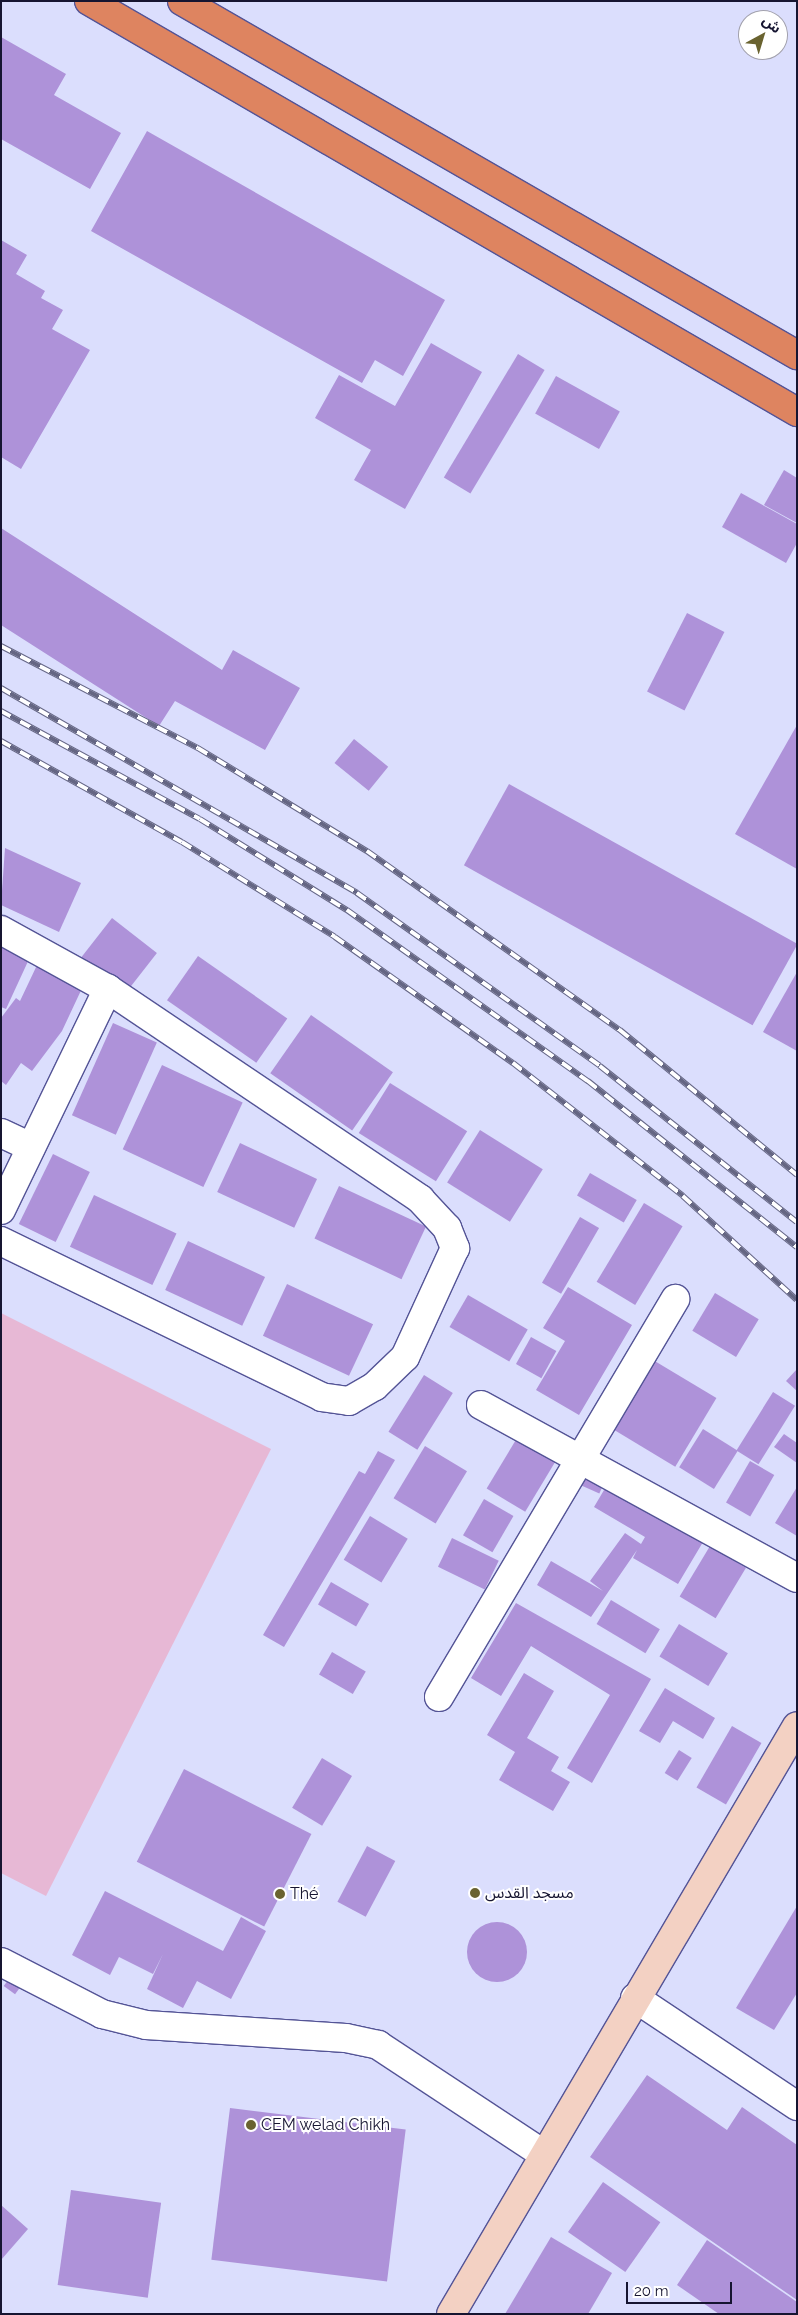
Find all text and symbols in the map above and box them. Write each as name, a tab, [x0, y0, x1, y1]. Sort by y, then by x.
north arrow	[738, 10, 788, 60]
text: ش	[759, 12, 784, 36]
place label: مسجد القدس	[485, 1883, 574, 1903]
place label: Thé	[290, 1884, 318, 1904]
marker: مسجد القدس	[469, 1887, 481, 1899]
marker: Thé	[274, 1888, 286, 1900]
place label: CEM welad Chikh	[261, 2115, 391, 2135]
marker: CEM welad Chikh	[245, 2119, 257, 2131]
scale bar	[628, 2272, 734, 2304]
text: 20 m	[634, 2282, 669, 2300]

